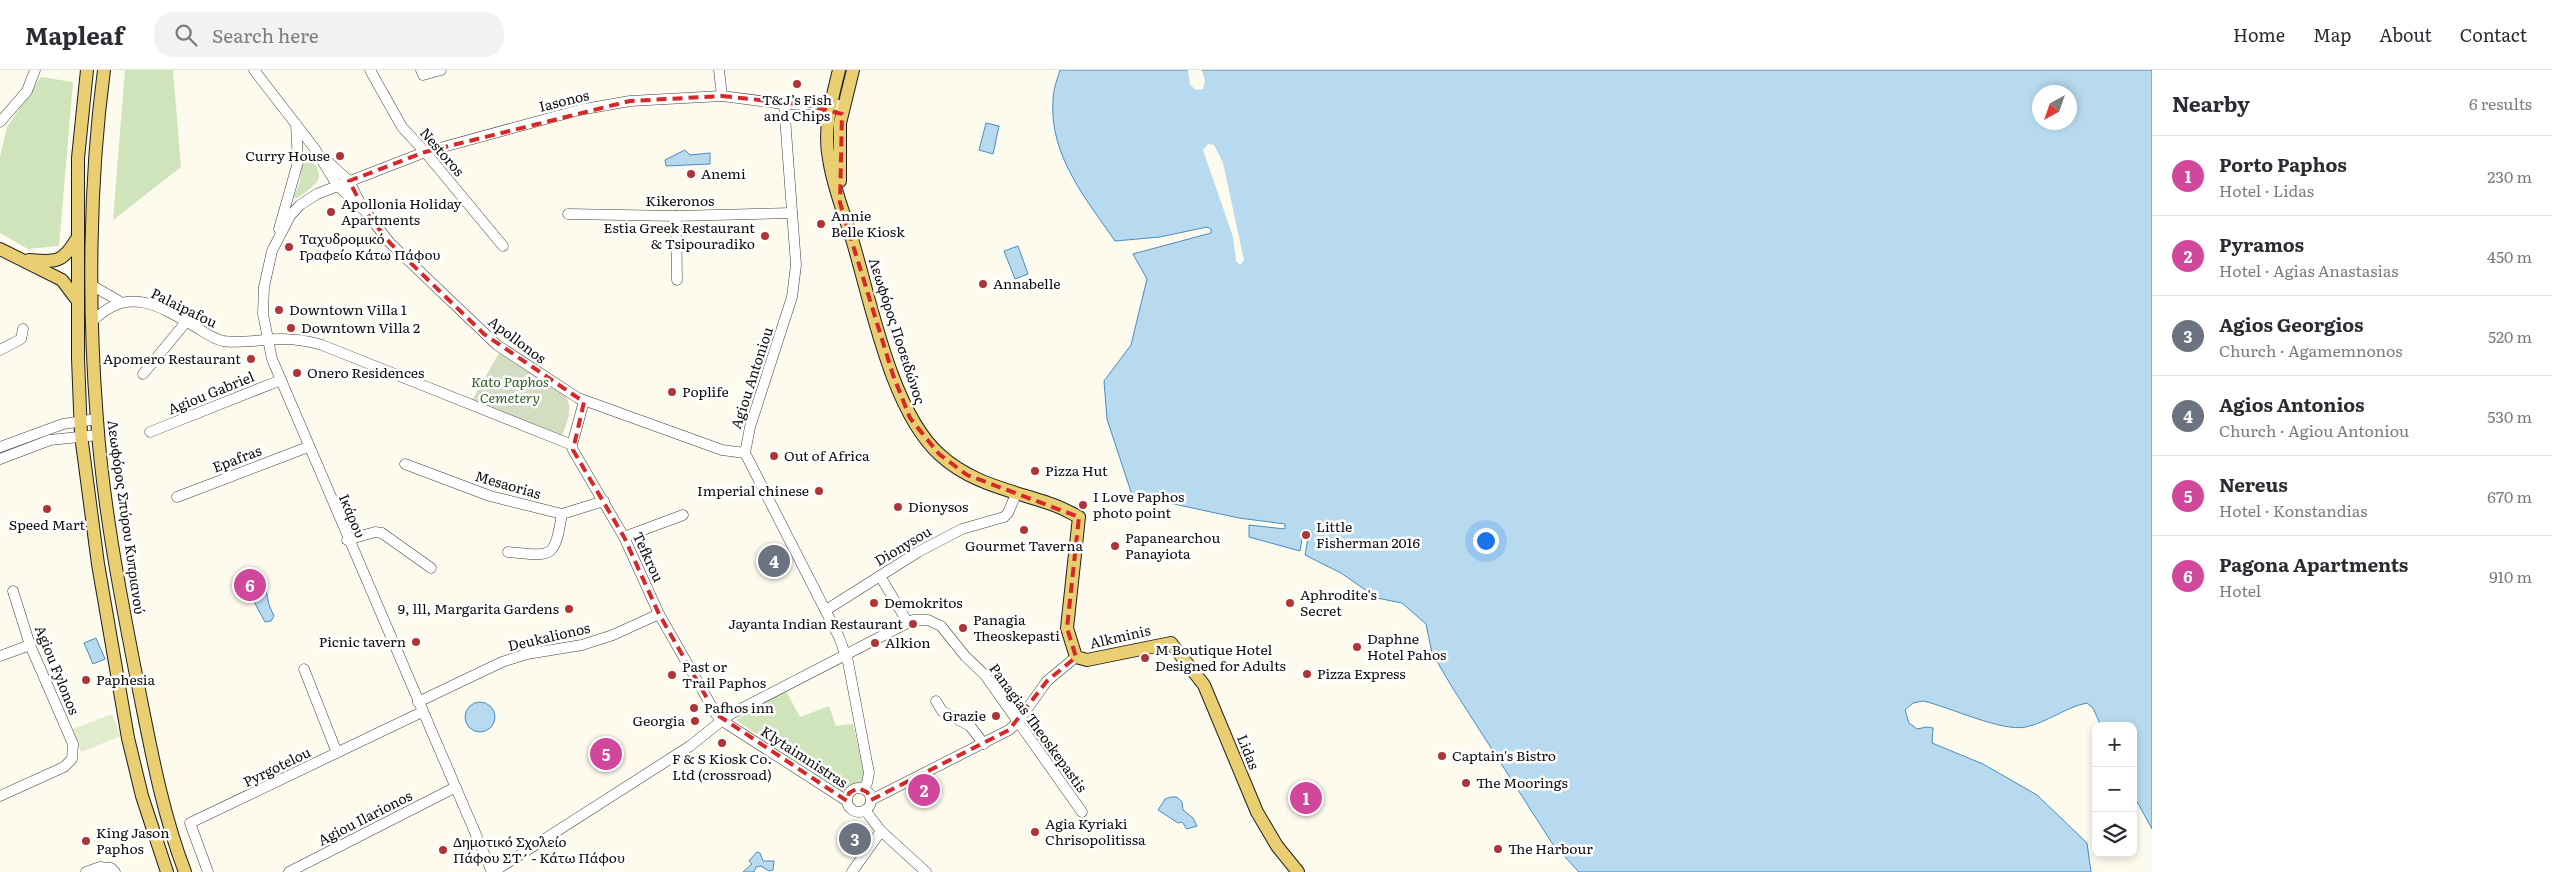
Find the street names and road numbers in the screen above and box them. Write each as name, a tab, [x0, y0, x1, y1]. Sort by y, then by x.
street label: Iasonos	[537, 84, 591, 116]
street label: Nestoros	[416, 123, 470, 180]
street label: Kikeronos	[646, 190, 714, 210]
street label: Λεωφόρος Ποσειδώνος	[865, 255, 931, 407]
street label: Palaipafou	[148, 282, 221, 332]
street label: Apollonos	[485, 311, 551, 367]
street label: Agiou Antoniou	[725, 324, 777, 431]
street label: Agiou Gabriel	[164, 366, 257, 419]
street label: Λεωφόρος Σπύρου Κυπριανού	[103, 418, 151, 615]
street label: Epafras	[209, 440, 264, 477]
street label: Mesaorias	[473, 465, 544, 503]
street label: Ικάρου	[335, 491, 371, 541]
street label: Dionysou	[870, 520, 935, 570]
street label: Tefkrou	[629, 528, 669, 585]
street label: Deukalionos	[506, 617, 592, 655]
street label: Alkminis	[1087, 619, 1152, 653]
street label: Agiou Fylonos	[31, 622, 85, 717]
street label: Panagias Theoskepastis	[985, 659, 1092, 796]
street label: Klytaimnistras	[757, 721, 852, 792]
street label: Lidas	[1233, 731, 1265, 772]
street label: Pyrgotelou	[239, 741, 314, 791]
street label: Agiou Ilarionos	[314, 785, 415, 849]

